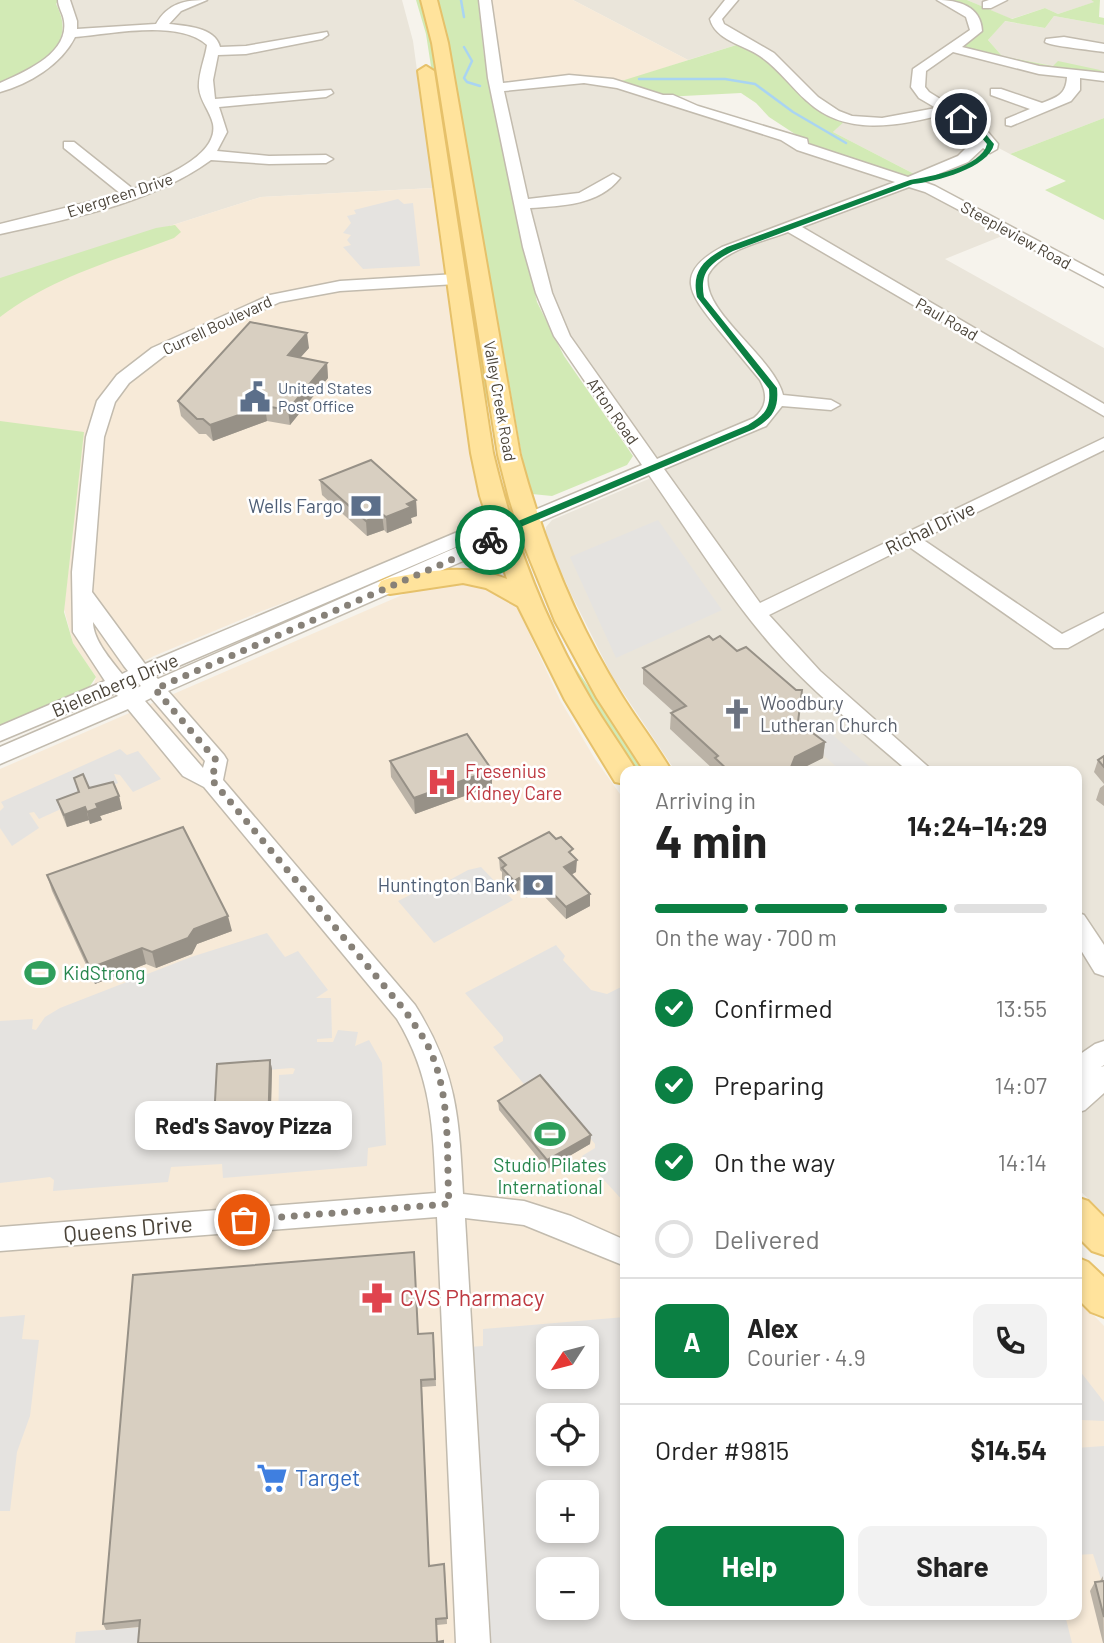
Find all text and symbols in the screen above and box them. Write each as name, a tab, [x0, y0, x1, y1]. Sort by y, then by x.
pin	[931, 89, 991, 149]
icon: home	[942, 100, 980, 138]
street label: Evergreen Drive	[65, 168, 175, 221]
street label: Steepleview Road	[958, 196, 1075, 273]
street label: Currell Boulevard	[159, 291, 274, 358]
street label: Paul Road	[913, 293, 982, 344]
street label: Valley Creek Road	[481, 339, 520, 463]
street label: Afton Road	[584, 374, 643, 448]
place label: United States Post Office	[278, 378, 372, 415]
public building icon: United States Post Office	[238, 380, 272, 414]
bank icon: Wells Fargo	[349, 489, 383, 523]
place label: Wells Fargo	[248, 494, 343, 517]
street label: Richal Drive	[881, 496, 978, 559]
courier	[455, 505, 525, 575]
icon: bike	[471, 521, 509, 559]
street label: Bielenberg Drive	[48, 648, 181, 721]
place label: Woodbury Lutheran Church	[760, 691, 898, 736]
church icon: Woodbury Lutheran Church	[720, 697, 754, 731]
place label: Fresenius Kidney Care	[465, 759, 562, 804]
hospital icon: Fresenius Kidney Care	[425, 765, 459, 799]
text: Arriving in	[655, 786, 756, 814]
text: 14:24–14:29	[907, 810, 1047, 841]
text: 4 min	[655, 812, 767, 867]
bank icon: Huntington Bank	[521, 868, 555, 902]
place label: Huntington Bank	[378, 873, 515, 896]
text: On the way · 700 m	[655, 923, 837, 951]
sports icon: KidStrong	[23, 956, 57, 990]
place label: KidStrong	[63, 961, 145, 984]
icon: check	[655, 989, 693, 1027]
text: Confirmed	[714, 992, 833, 1023]
text: 13:55	[996, 994, 1047, 1022]
icon: check	[655, 1066, 693, 1104]
text: Preparing	[714, 1069, 824, 1100]
text: 14:07	[995, 1071, 1047, 1099]
callout: Red's Savoy Pizza	[135, 1101, 352, 1150]
text: Red's Savoy Pizza	[155, 1111, 332, 1139]
sports icon: Studio Pilates International	[533, 1117, 567, 1151]
icon: check	[655, 1143, 693, 1181]
text: On the way	[714, 1146, 835, 1177]
text: 14:14	[998, 1148, 1047, 1176]
place label: Studio Pilates International	[493, 1153, 607, 1198]
pin	[214, 1190, 274, 1250]
icon: bag	[225, 1201, 263, 1239]
street label: Queens Drive	[62, 1208, 194, 1248]
text: Delivered	[714, 1223, 820, 1254]
pharmacy icon: CVS Pharmacy	[360, 1281, 394, 1315]
place label: CVS Pharmacy	[400, 1283, 545, 1311]
button: phone	[973, 1304, 1047, 1378]
text: Alex	[747, 1312, 798, 1343]
north arrow	[536, 1326, 598, 1390]
map controls	[536, 1326, 599, 1620]
text: A	[683, 1326, 701, 1357]
text: Courier · 4.9	[747, 1343, 866, 1371]
button: locate	[536, 1403, 599, 1466]
text: Order #9815	[655, 1434, 789, 1465]
text: $14.54	[970, 1434, 1047, 1465]
supermarket icon: Target	[255, 1461, 289, 1495]
place label: Target	[295, 1463, 360, 1491]
button: +	[536, 1480, 599, 1543]
button: Help	[655, 1526, 844, 1606]
button: Share	[858, 1526, 1047, 1606]
button: −	[536, 1557, 599, 1620]

